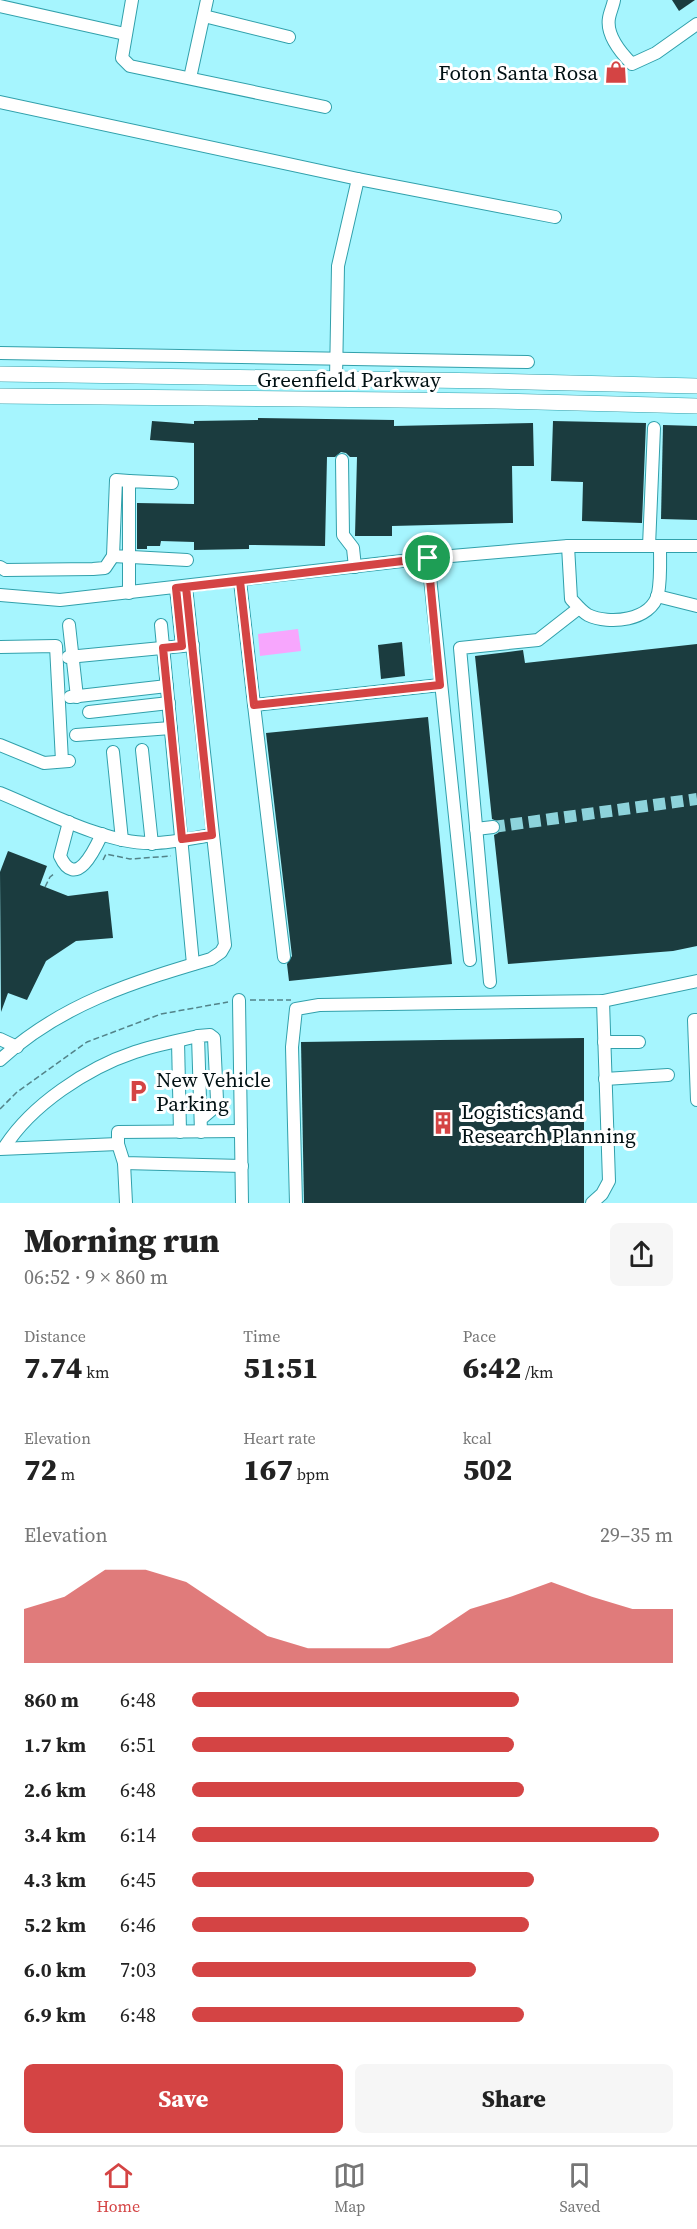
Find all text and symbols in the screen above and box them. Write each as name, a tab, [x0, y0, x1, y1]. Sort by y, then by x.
place label: Foton Santa Rosa	[438, 58, 598, 87]
shop icon: Foton Santa Rosa	[603, 59, 629, 85]
street label: Greenfield Parkway	[257, 365, 441, 394]
pin	[402, 532, 453, 583]
icon: arrive	[411, 541, 444, 574]
place label: New Vehicle Parking	[156, 1065, 271, 1118]
parking icon: New Vehicle Parking	[125, 1078, 151, 1104]
place label: Logistics and Research Planning	[461, 1097, 636, 1150]
building icon: Logistics and Research Planning	[430, 1110, 456, 1136]
text: Morning run	[24, 1218, 220, 1263]
button: share	[610, 1223, 673, 1286]
text: 06:52 · 9 × 860 m	[24, 1263, 168, 1291]
text: Distance	[24, 1325, 86, 1347]
text: Time	[243, 1325, 280, 1347]
text: Pace	[463, 1325, 496, 1347]
text: 7.74	[24, 1347, 83, 1388]
text: 51:51	[243, 1347, 318, 1388]
text: 6:42	[463, 1347, 521, 1388]
text: km	[83, 1361, 110, 1383]
text: /km	[521, 1361, 553, 1383]
text: Elevation	[24, 1427, 91, 1449]
text: Heart rate	[243, 1427, 316, 1449]
text: kcal	[463, 1427, 492, 1449]
text: 72	[24, 1449, 57, 1490]
text: 167	[243, 1449, 293, 1490]
text: 502	[463, 1449, 512, 1490]
text: m	[57, 1463, 75, 1485]
text: bpm	[293, 1463, 329, 1485]
text: Elevation	[24, 1521, 108, 1549]
text: 29–35 m	[600, 1521, 673, 1549]
text: 860 m	[24, 1686, 79, 1714]
text: 6:48	[120, 1686, 156, 1714]
text: 1.7 km	[24, 1731, 86, 1759]
text: 6:51	[120, 1731, 156, 1759]
text: 2.6 km	[24, 1776, 86, 1804]
text: 6:48	[120, 1776, 156, 1804]
text: 3.4 km	[24, 1821, 86, 1849]
text: 6:14	[120, 1821, 156, 1849]
text: 4.3 km	[24, 1866, 86, 1894]
text: 6:45	[120, 1866, 156, 1894]
text: 5.2 km	[24, 1911, 86, 1939]
text: 6:46	[120, 1911, 156, 1939]
text: 6.0 km	[24, 1956, 86, 1984]
text: 7:03	[120, 1956, 156, 1984]
text: 6.9 km	[24, 2001, 86, 2029]
text: 6:48	[120, 2001, 156, 2029]
button: Save	[24, 2064, 343, 2133]
button: Share	[355, 2064, 673, 2133]
tab: Home	[97, 2159, 140, 2217]
tab: Map	[333, 2159, 366, 2217]
tab: Saved	[559, 2159, 600, 2217]

